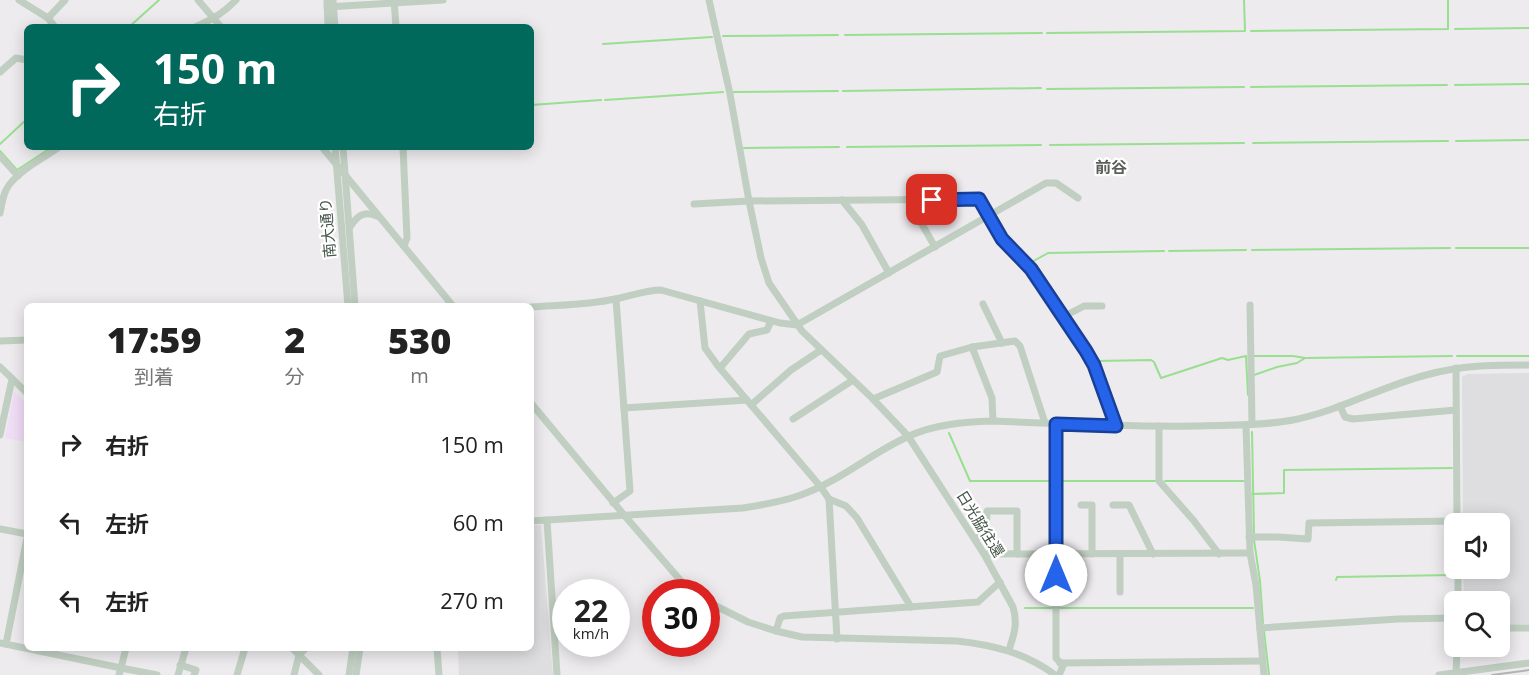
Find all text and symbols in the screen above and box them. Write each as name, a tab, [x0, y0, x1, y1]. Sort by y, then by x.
text: 150 m	[153, 39, 277, 96]
icon: right	[54, 48, 132, 126]
text: 右折	[153, 95, 207, 132]
district label: 前谷	[1095, 156, 1127, 178]
pin	[906, 174, 957, 225]
icon: arrive	[915, 183, 948, 216]
street label: 南大通り	[314, 197, 340, 259]
text: 17:59	[107, 315, 201, 364]
text: 2	[284, 315, 305, 364]
text: 530	[388, 316, 451, 365]
text: m	[410, 362, 429, 389]
text: 到着	[134, 363, 174, 390]
text: 分	[285, 363, 305, 390]
icon: right	[54, 428, 87, 461]
text: 150 m	[440, 429, 504, 459]
text: 右折	[105, 430, 149, 460]
street label: 日光脇往還	[952, 486, 1009, 561]
icon: left	[54, 506, 87, 539]
text: 60 m	[453, 507, 504, 537]
text: 左折	[105, 508, 149, 538]
map controls	[1444, 513, 1510, 657]
button: sound	[1444, 513, 1510, 579]
position arrow	[1024, 543, 1088, 607]
speed limit sign: 30	[642, 579, 720, 657]
icon: left	[54, 584, 87, 617]
text: 270 m	[440, 585, 504, 615]
text: 左折	[105, 586, 149, 616]
text: 22	[574, 590, 608, 631]
button: search	[1444, 591, 1510, 657]
text: km/h	[573, 623, 609, 643]

